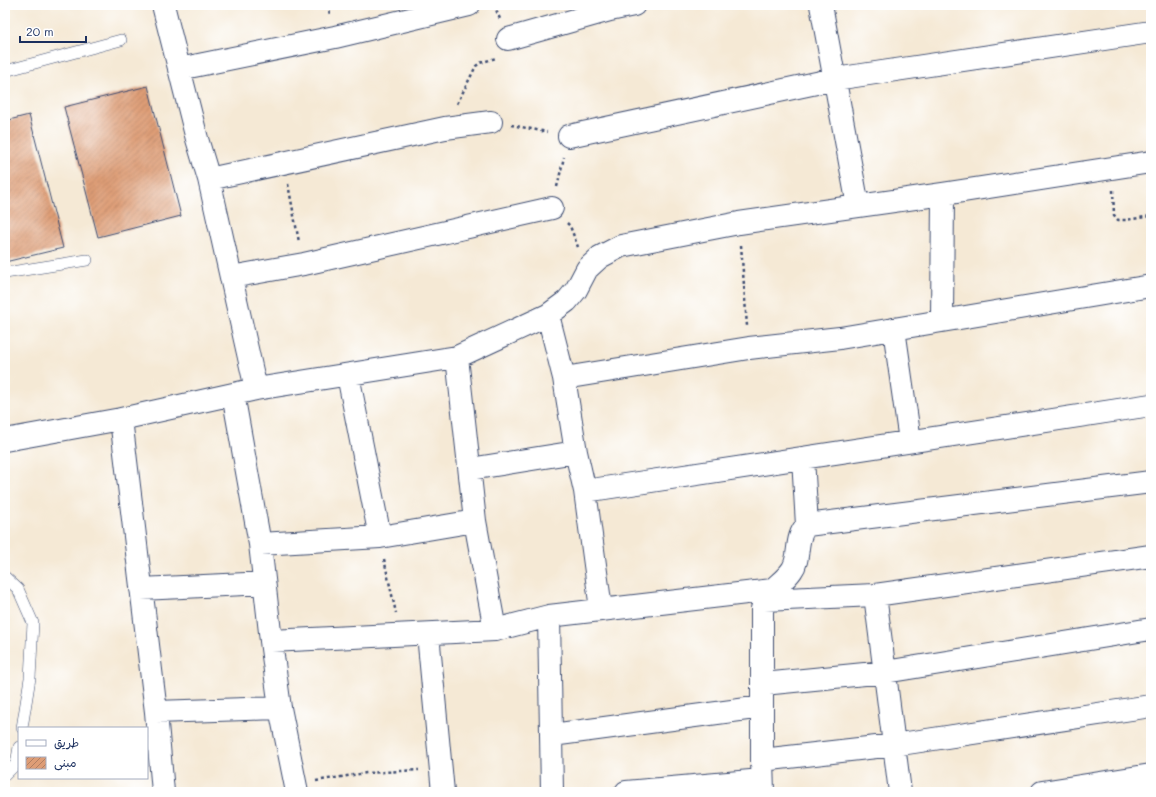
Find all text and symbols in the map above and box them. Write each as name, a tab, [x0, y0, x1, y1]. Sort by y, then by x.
scale bar	[20, 18, 86, 44]
text: 20 m	[26, 23, 54, 39]
legend	[18, 727, 148, 779]
text: طريق	[54, 734, 79, 750]
text: مبنى	[54, 754, 77, 771]

